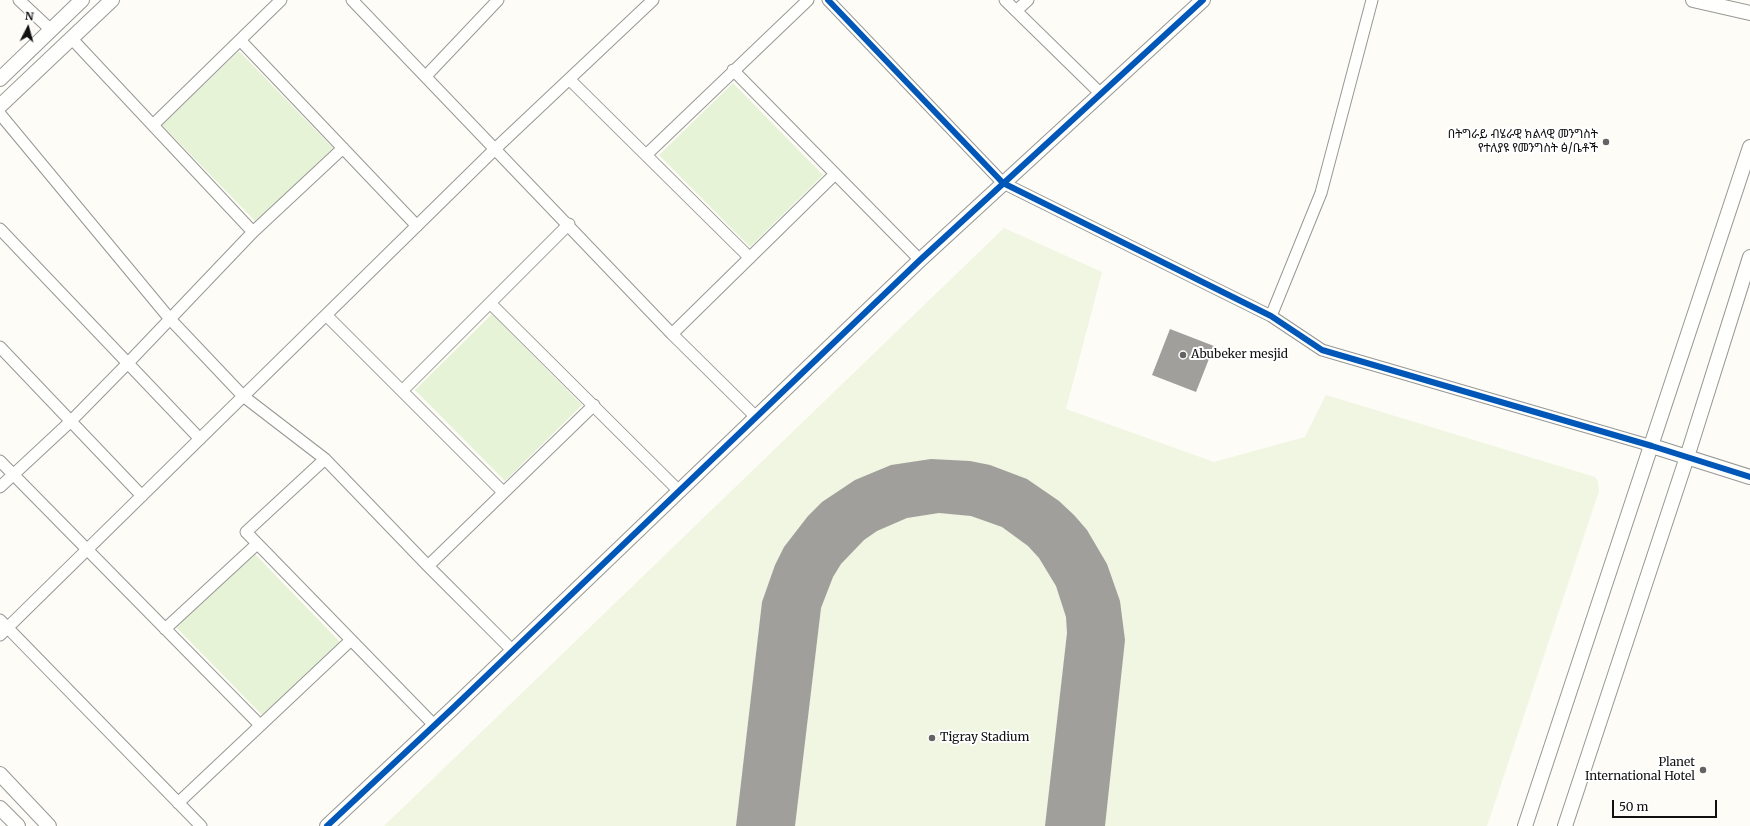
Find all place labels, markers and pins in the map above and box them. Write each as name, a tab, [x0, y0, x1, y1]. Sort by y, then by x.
place label: በትግራይ ብሄራዊ ክልላዊ መንግስት የተለያዩ የመንግስት ፅ/ቤቶች	[1448, 128, 1598, 156]
marker: በትግራይ ብሄራዊ ክልላዊ መንግስት የተለያዩ የመንግስት ፅ/ቤቶች	[1601, 137, 1611, 147]
place label: Abubeker mesjid	[1191, 348, 1288, 362]
marker: Abubeker mesjid	[1178, 350, 1188, 360]
place label: Tigray Stadium	[940, 731, 1029, 745]
marker: Tigray Stadium	[927, 733, 937, 743]
place label: Planet International Hotel	[1585, 756, 1695, 784]
marker: Planet International Hotel	[1698, 765, 1708, 775]

